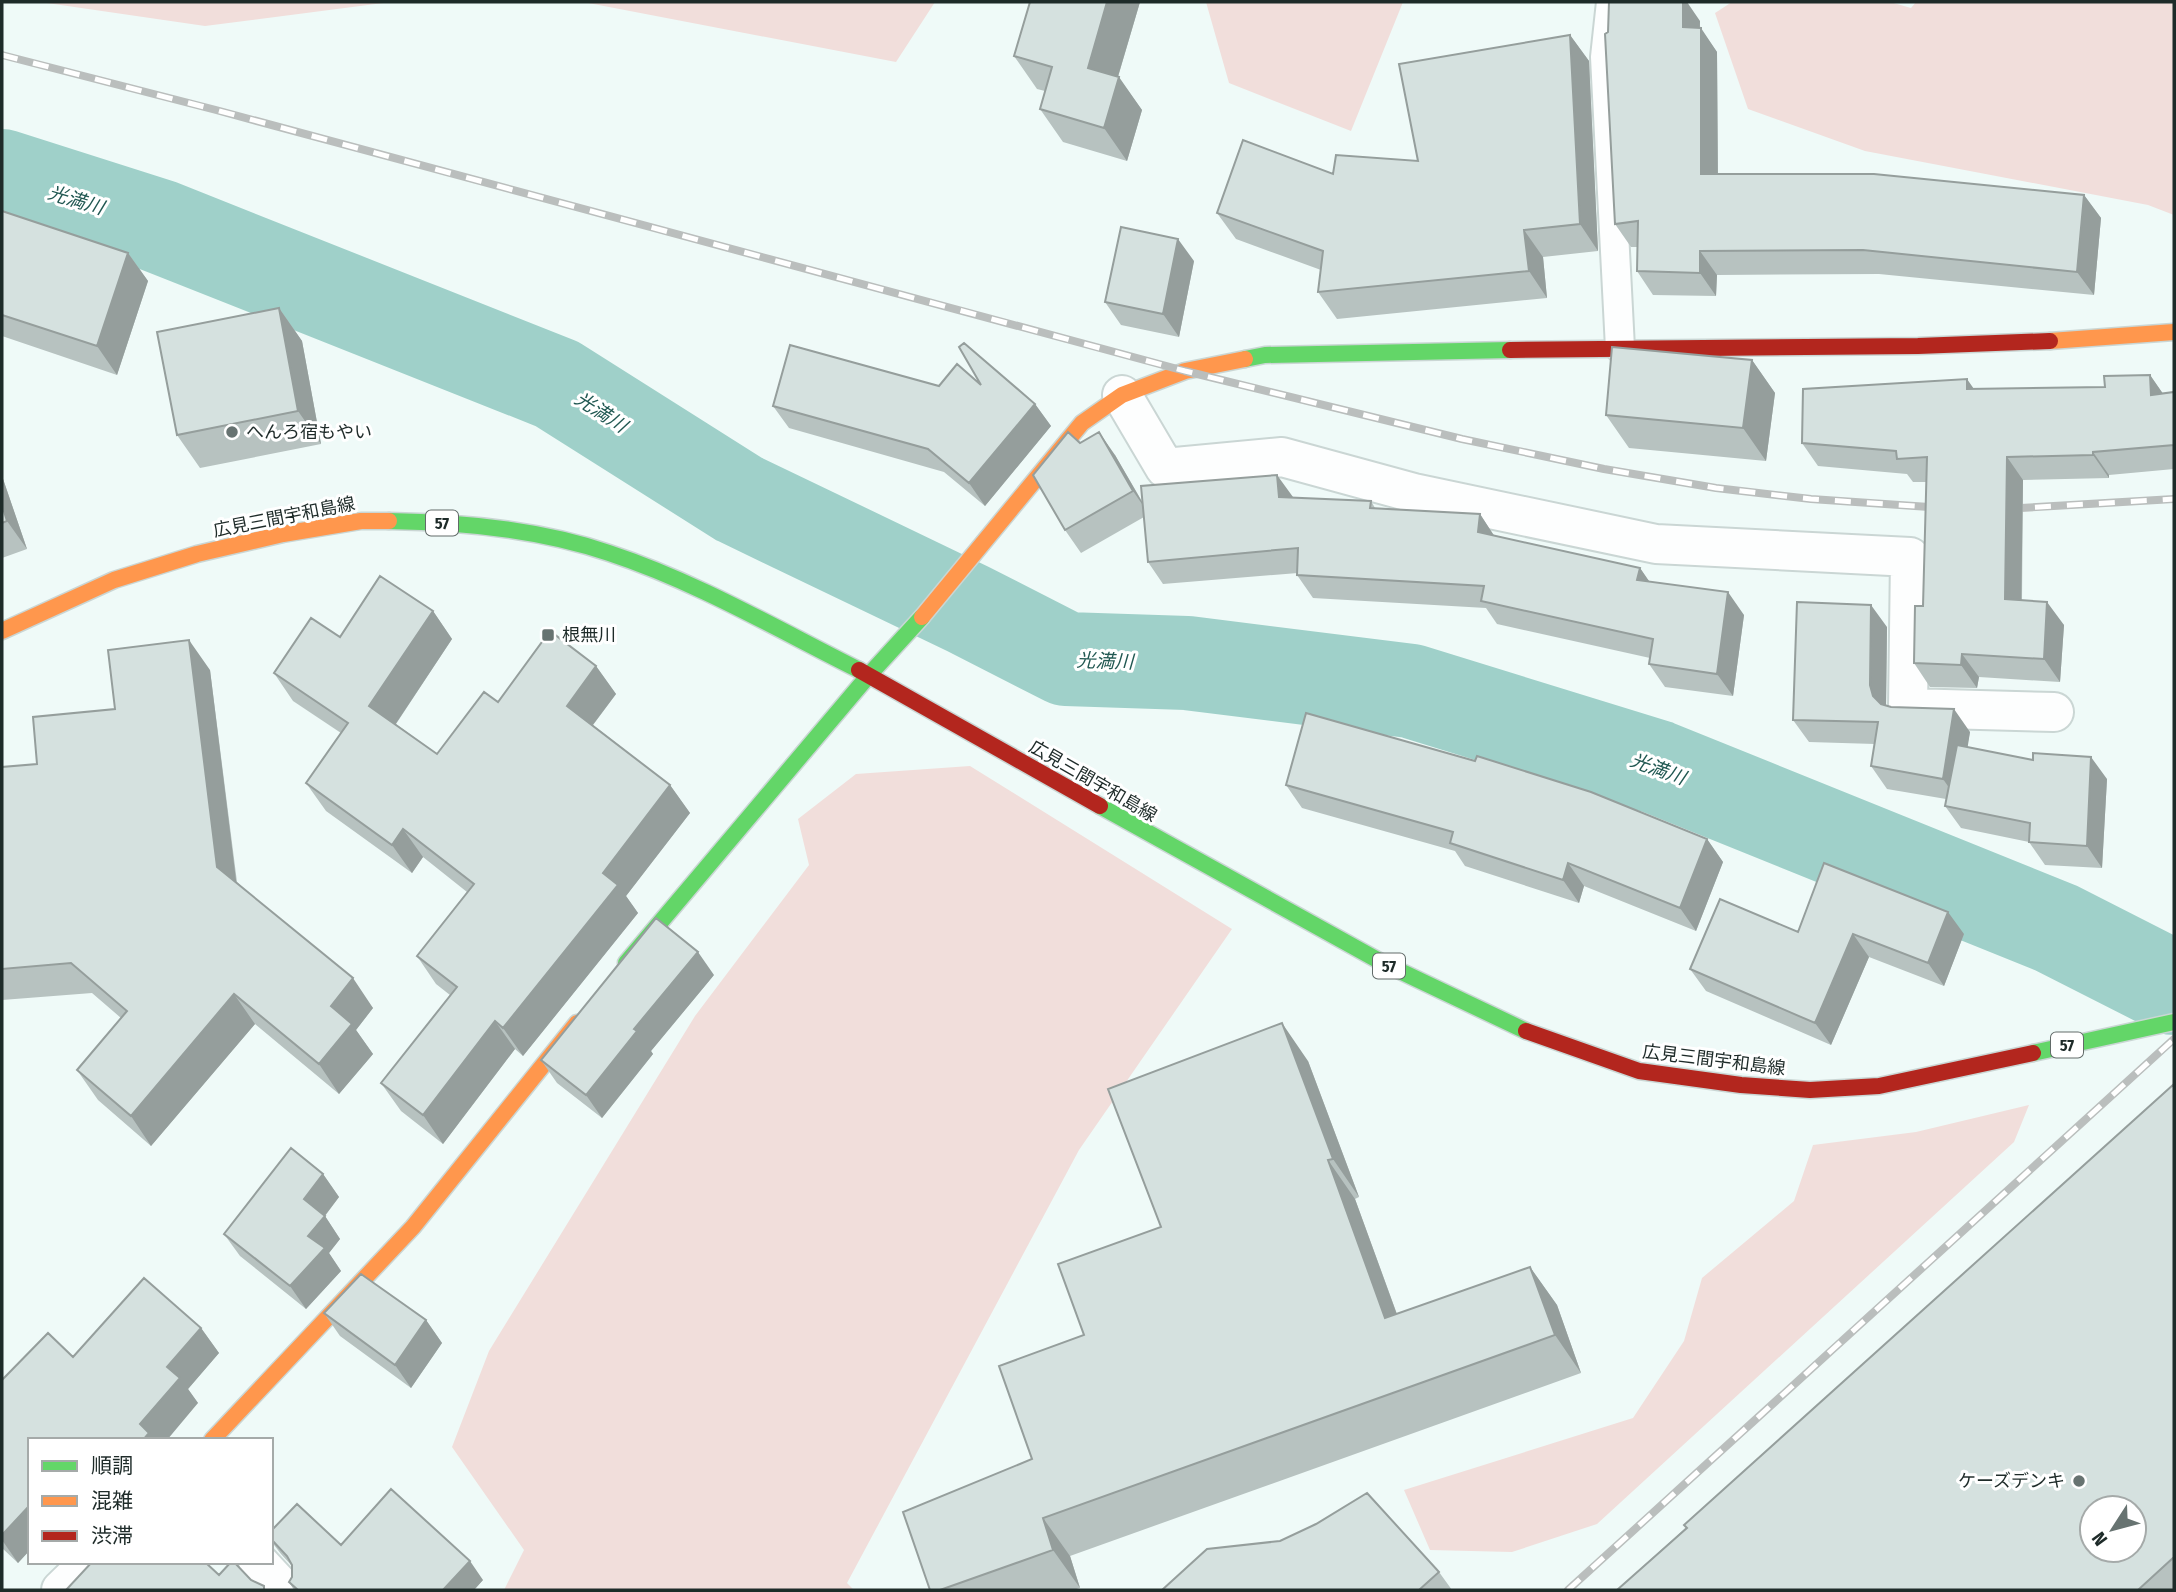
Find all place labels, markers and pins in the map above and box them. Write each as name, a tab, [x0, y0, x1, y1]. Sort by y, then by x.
place label: へんろ宿もやい	[246, 421, 372, 443]
marker: へんろ宿もやい	[224, 424, 240, 440]
place label: 根無川	[562, 624, 616, 646]
marker: 根無川	[540, 627, 556, 643]
place label: ケーズデンキ	[1958, 1470, 2065, 1492]
marker: ケーズデンキ	[2071, 1473, 2087, 1489]

